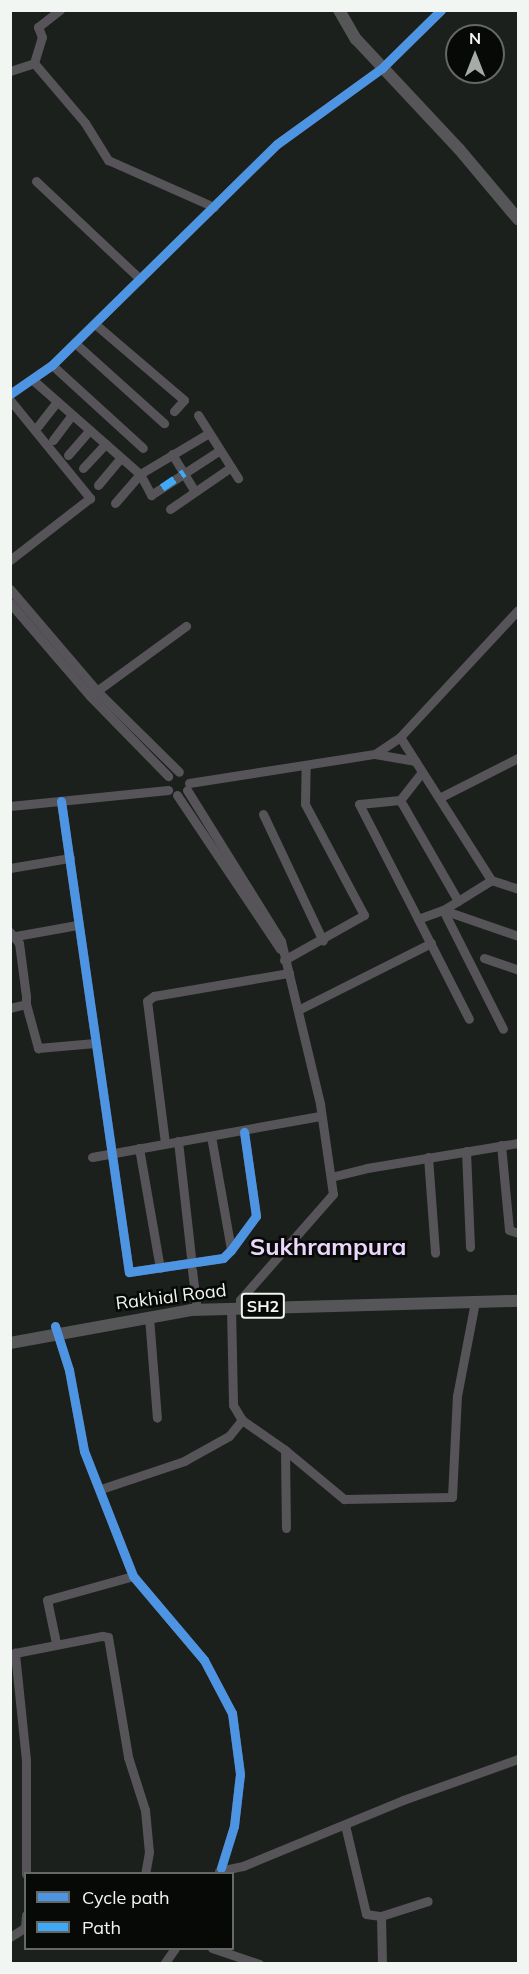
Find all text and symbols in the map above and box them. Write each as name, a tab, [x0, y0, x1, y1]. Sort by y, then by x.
north arrow	[445, 24, 505, 84]
text: N	[469, 28, 481, 48]
district label: Sukhrampura	[250, 1233, 406, 1261]
street label: Rakhial Road	[114, 1280, 228, 1314]
road number: SH2	[240, 1293, 286, 1319]
legend	[24, 1872, 234, 1950]
text: Cycle path	[82, 1886, 169, 1909]
text: Path	[82, 1916, 121, 1939]

